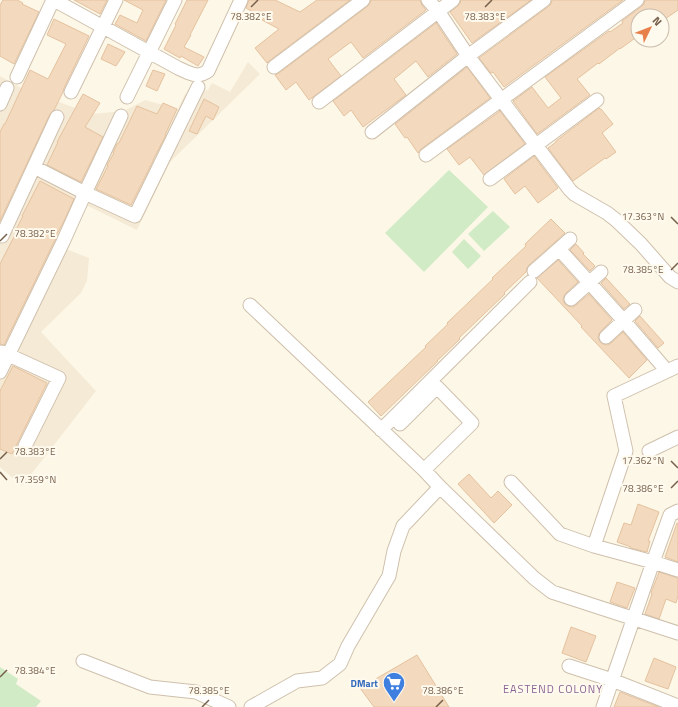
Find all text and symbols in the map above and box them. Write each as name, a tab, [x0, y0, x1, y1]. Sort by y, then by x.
north arrow	[630, 8, 670, 48]
text: 78.382°E	[230, 9, 272, 24]
text: 78.383°E	[464, 9, 506, 24]
text: N	[649, 13, 666, 29]
text: 17.363°N	[622, 209, 664, 224]
text: 78.382°E	[14, 226, 56, 241]
text: 78.385°E	[622, 262, 664, 277]
text: 78.383°E	[14, 444, 56, 459]
text: 17.362°N	[622, 453, 664, 468]
text: 17.359°N	[14, 472, 56, 487]
text: 78.386°E	[622, 481, 664, 496]
text: 78.384°E	[14, 663, 56, 678]
supermarket icon: DMart	[381, 670, 407, 703]
place label: DMart	[351, 676, 378, 691]
district label: EASTEND COLONY	[503, 681, 603, 697]
text: 78.385°E	[188, 683, 230, 698]
text: 78.386°E	[422, 683, 464, 698]

